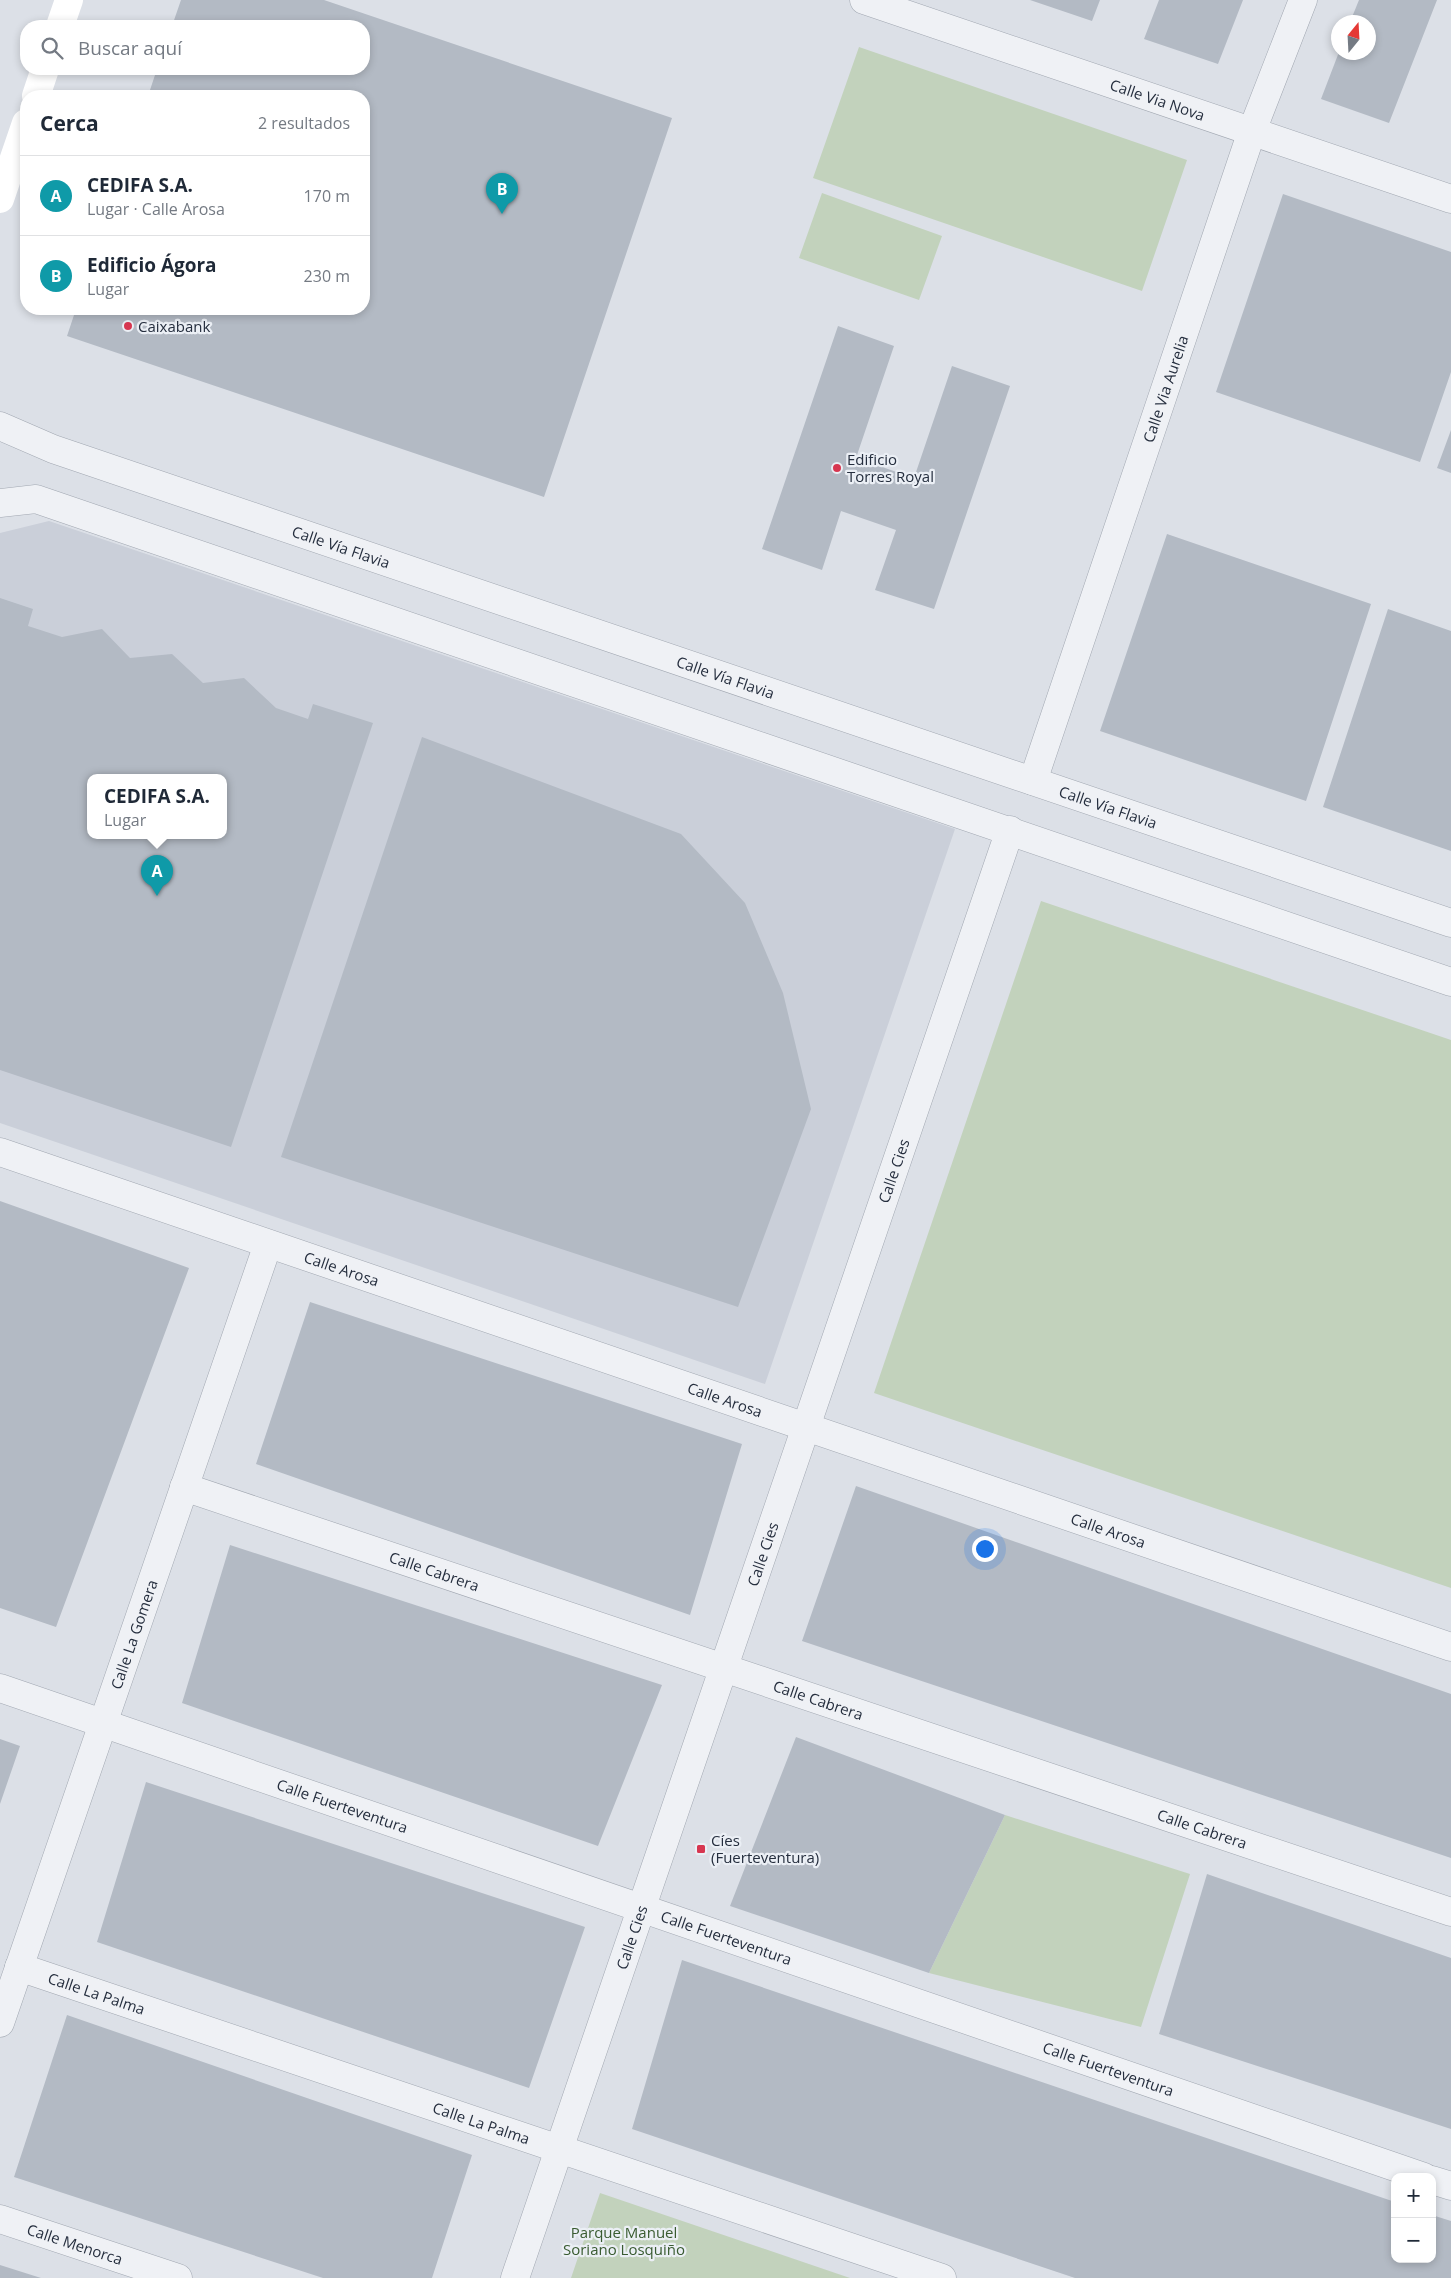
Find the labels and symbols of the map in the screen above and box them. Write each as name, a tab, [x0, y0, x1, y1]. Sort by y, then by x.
north arrow	[1331, 15, 1376, 60]
street label: Calle Via Nova	[1108, 74, 1208, 125]
pin: B	[486, 173, 518, 214]
place label: Caixabank	[138, 316, 210, 336]
marker: Caixabank	[122, 320, 134, 332]
street label: Calle Via Aurelia	[1138, 332, 1193, 445]
place label: Edificio Torres Royal	[847, 449, 934, 486]
marker: Edificio Torres Royal	[831, 462, 843, 474]
street label: Calle Vía Flavia	[289, 521, 393, 573]
street label: Calle Vía Flavia	[674, 651, 777, 703]
street label: Calle Vía Flavia	[1057, 781, 1160, 833]
pin: A	[141, 855, 173, 896]
street label: Calle Cies	[873, 1136, 914, 1206]
street label: Calle Arosa	[302, 1247, 382, 1291]
street label: Calle Arosa	[685, 1377, 765, 1421]
street label: Calle Arosa	[1068, 1508, 1148, 1552]
street label: Calle Cies	[742, 1519, 783, 1589]
your location	[972, 1536, 998, 1562]
street label: Calle Cabrera	[387, 1547, 482, 1595]
street label: Calle La Gomera	[106, 1577, 162, 1692]
street label: Calle Cabrera	[771, 1675, 866, 1724]
street label: Calle Fuerteventura	[274, 1774, 411, 1837]
street label: Calle Cabrera	[1155, 1804, 1250, 1853]
place label: Cíes (Fuerteventura)	[711, 1830, 819, 1867]
marker: Cíes (Fuerteventura)	[695, 1843, 707, 1855]
street label: Calle Cies	[611, 1903, 652, 1972]
street label: Calle Fuerteventura	[658, 1906, 795, 1969]
street label: Calle La Palma	[46, 1968, 148, 2019]
street label: Calle Fuerteventura	[1040, 2037, 1177, 2100]
street label: Calle La Palma	[430, 2097, 533, 2148]
street label: Calle Menorca	[25, 2219, 125, 2269]
park label: Parque Manuel Soriano Losquiño	[563, 2222, 685, 2259]

